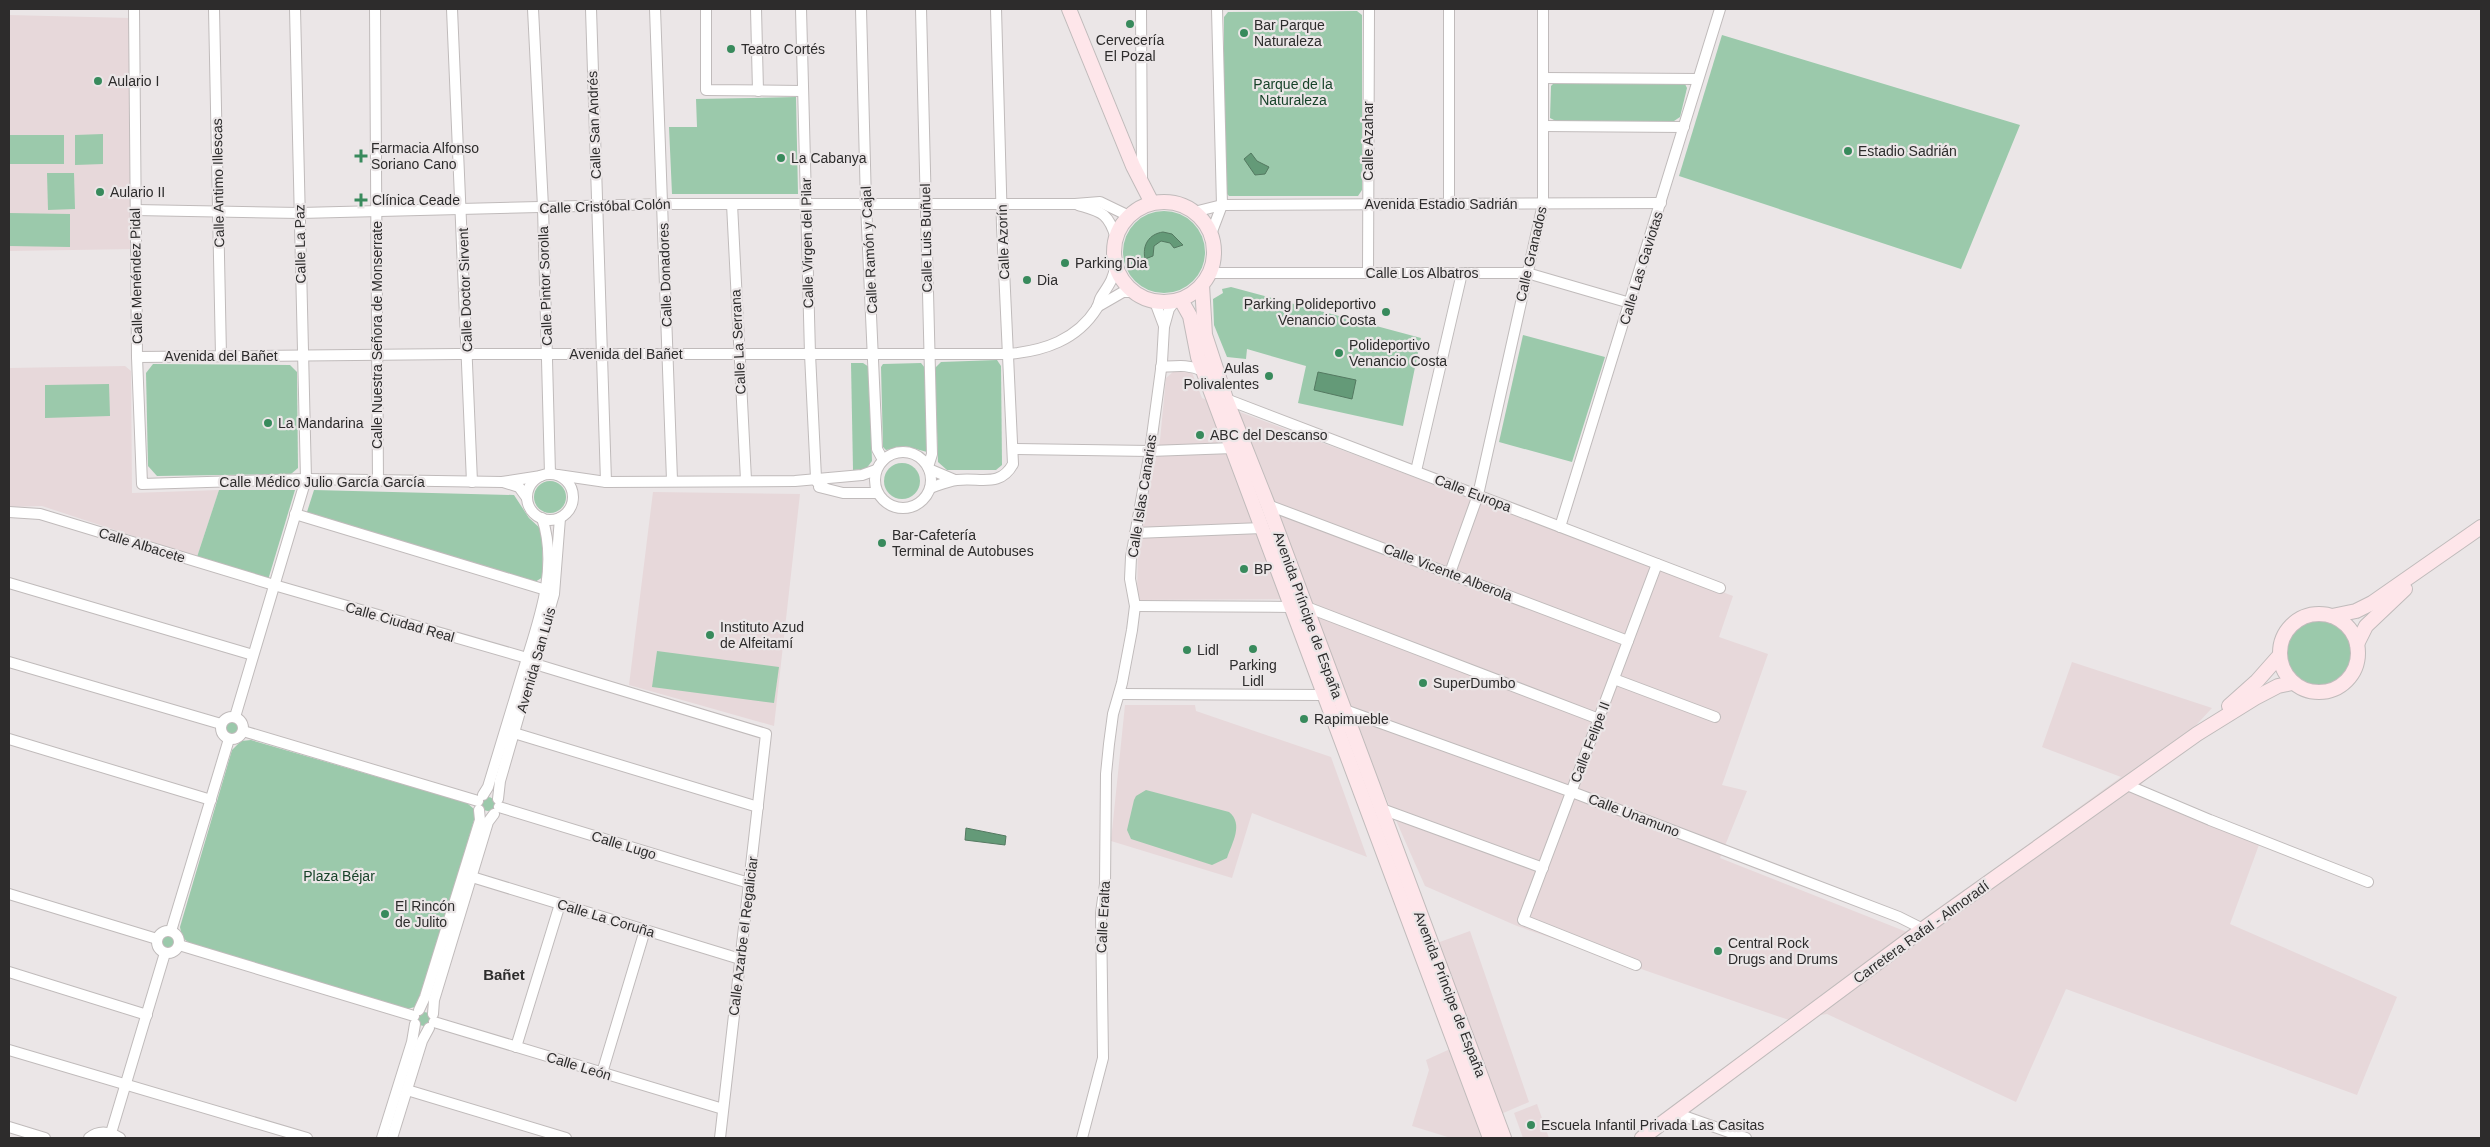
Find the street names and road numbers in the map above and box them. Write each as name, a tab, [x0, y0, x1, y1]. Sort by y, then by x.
street label: Calle San Andrés	[584, 71, 604, 179]
street label: Calle Azahar	[1360, 101, 1376, 181]
street label: Calle Antimo Illescas	[209, 118, 227, 248]
street label: Calle Virgen del Pilar	[798, 177, 816, 308]
street label: Calle Luis Buñuel	[917, 183, 935, 293]
street label: Calle Ramón y Cajal	[858, 186, 880, 314]
street label: Calle Cristóbal Colón	[539, 196, 671, 216]
street label: Avenida Estadio Sadrián	[1364, 196, 1518, 212]
street label: Calle La Paz	[291, 204, 309, 284]
street label: Calle Azorín	[994, 204, 1012, 280]
street label: Calle Granados	[1512, 205, 1550, 303]
street label: Calle Menéndez Pidal	[127, 208, 145, 344]
street label: Calle Las Gaviotas	[1616, 209, 1666, 327]
street label: Calle Nuestra Señora de Monserrate	[369, 221, 385, 449]
street label: Calle Donadores	[655, 223, 675, 327]
street label: Calle Pintor Sorolla	[535, 226, 555, 346]
street label: Calle Doctor Sirvent	[455, 227, 475, 352]
street label: Calle Los Albatros	[1366, 265, 1478, 281]
street label: Calle La Serrana	[727, 289, 749, 395]
street label: Avenida del Bañet	[569, 346, 683, 362]
street label: Avenida del Bañet	[164, 348, 278, 364]
street label: Calle Islas Canarias	[1124, 433, 1160, 559]
street label: Calle Europa	[1432, 471, 1514, 515]
street label: Calle Médico Julio García García	[219, 474, 425, 490]
street label: Calle Albacete	[97, 524, 187, 566]
street label: Avenida Príncipe de España	[1270, 529, 1346, 701]
street label: Calle Vicente Alberola	[1381, 540, 1515, 604]
street label: Calle Ciudad Real	[344, 599, 456, 645]
street label: Avenida San Luis	[513, 606, 559, 714]
street label: Calle Felipe II	[1567, 699, 1613, 785]
street label: Calle Unamuno	[1586, 790, 1682, 840]
street label: Calle Lugo	[590, 828, 659, 862]
street label: Calle Azarbe el Regaliciar	[725, 855, 761, 1017]
street label: Carretera Rafal - Almoradí	[1850, 877, 1992, 986]
street label: Calle Eralta	[1093, 880, 1113, 954]
street label: Calle La Coruña	[555, 896, 657, 941]
street label: Avenida Príncipe de España	[1411, 909, 1489, 1079]
street label: Calle León	[545, 1049, 613, 1083]

